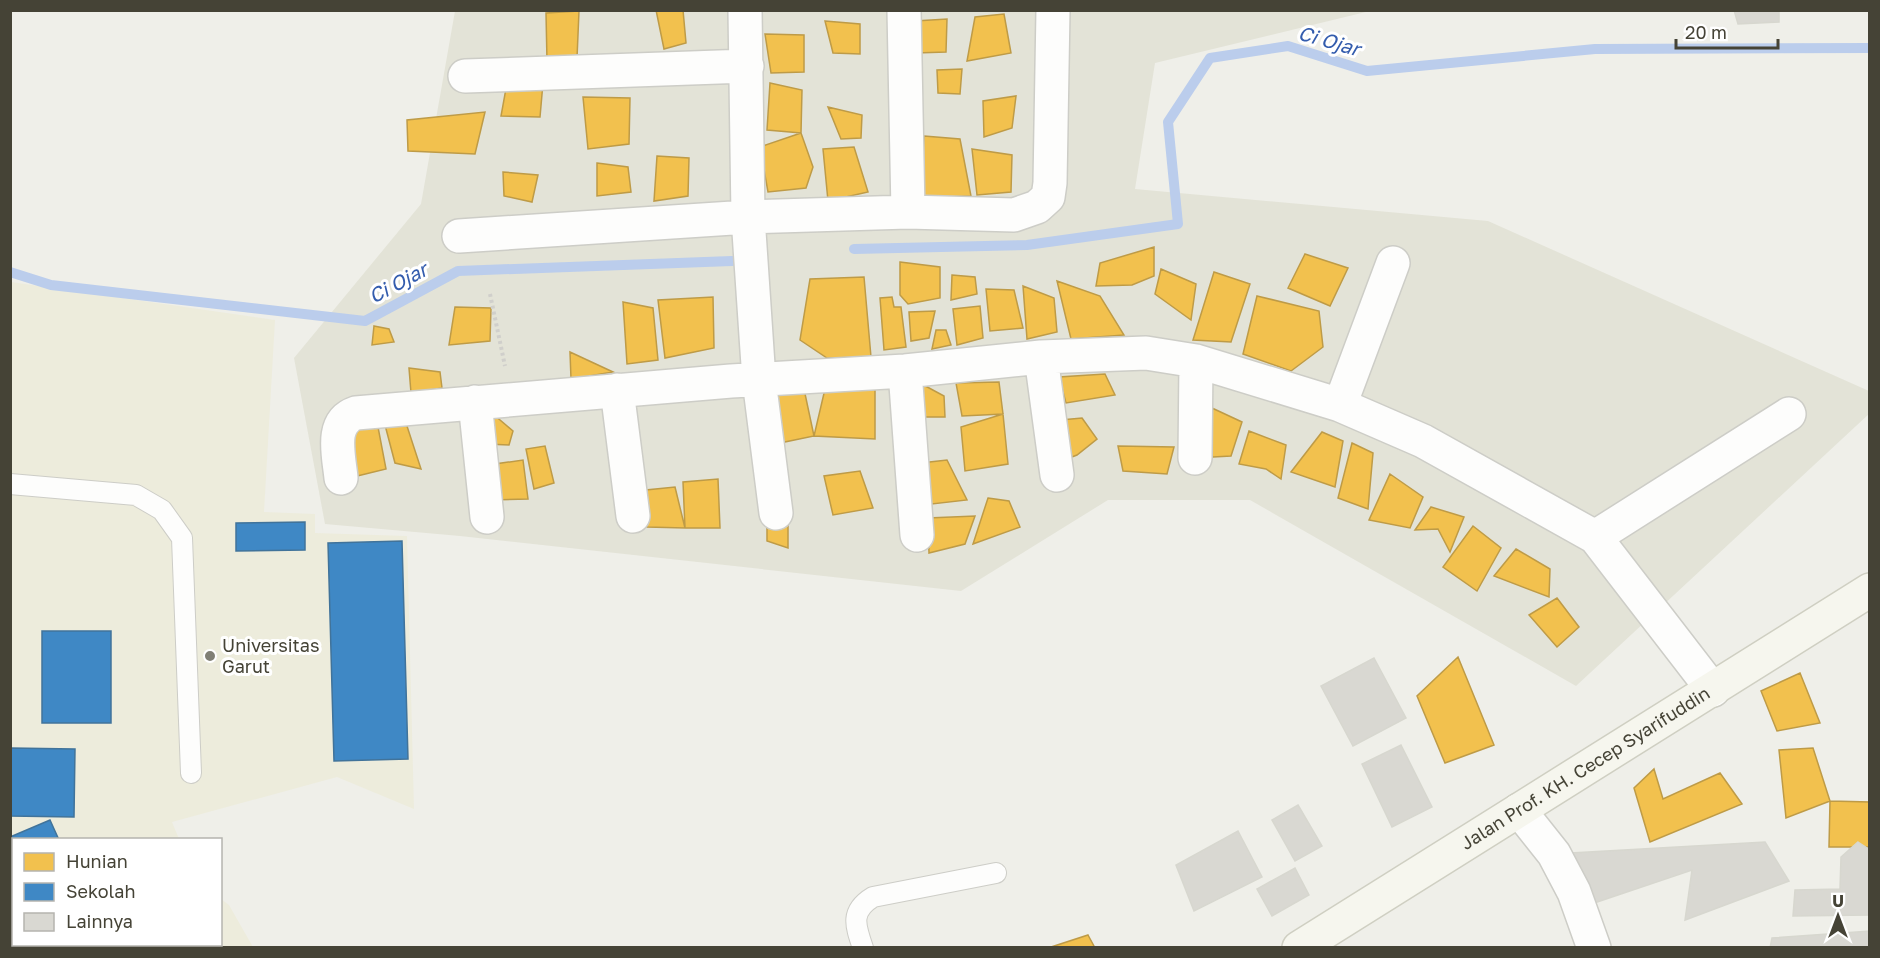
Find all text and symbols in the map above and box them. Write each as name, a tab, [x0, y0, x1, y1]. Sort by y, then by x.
scale bar	[1676, 12, 1778, 50]
water label: Ci Ojar	[1295, 20, 1366, 62]
text: 20 m	[1685, 21, 1727, 43]
water label: Ci Ojar	[364, 255, 434, 308]
place label: Universitas Garut	[222, 634, 320, 677]
marker: Universitas Garut	[203, 649, 217, 663]
street label: Jalan Prof. KH. Cecep Syarifuddin	[1456, 681, 1713, 854]
legend	[12, 838, 222, 946]
text: Hunian	[66, 850, 128, 872]
text: Sekolah	[66, 880, 136, 902]
north arrow	[1808, 886, 1868, 946]
text: U	[1832, 891, 1844, 911]
text: Lainnya	[66, 910, 133, 932]

